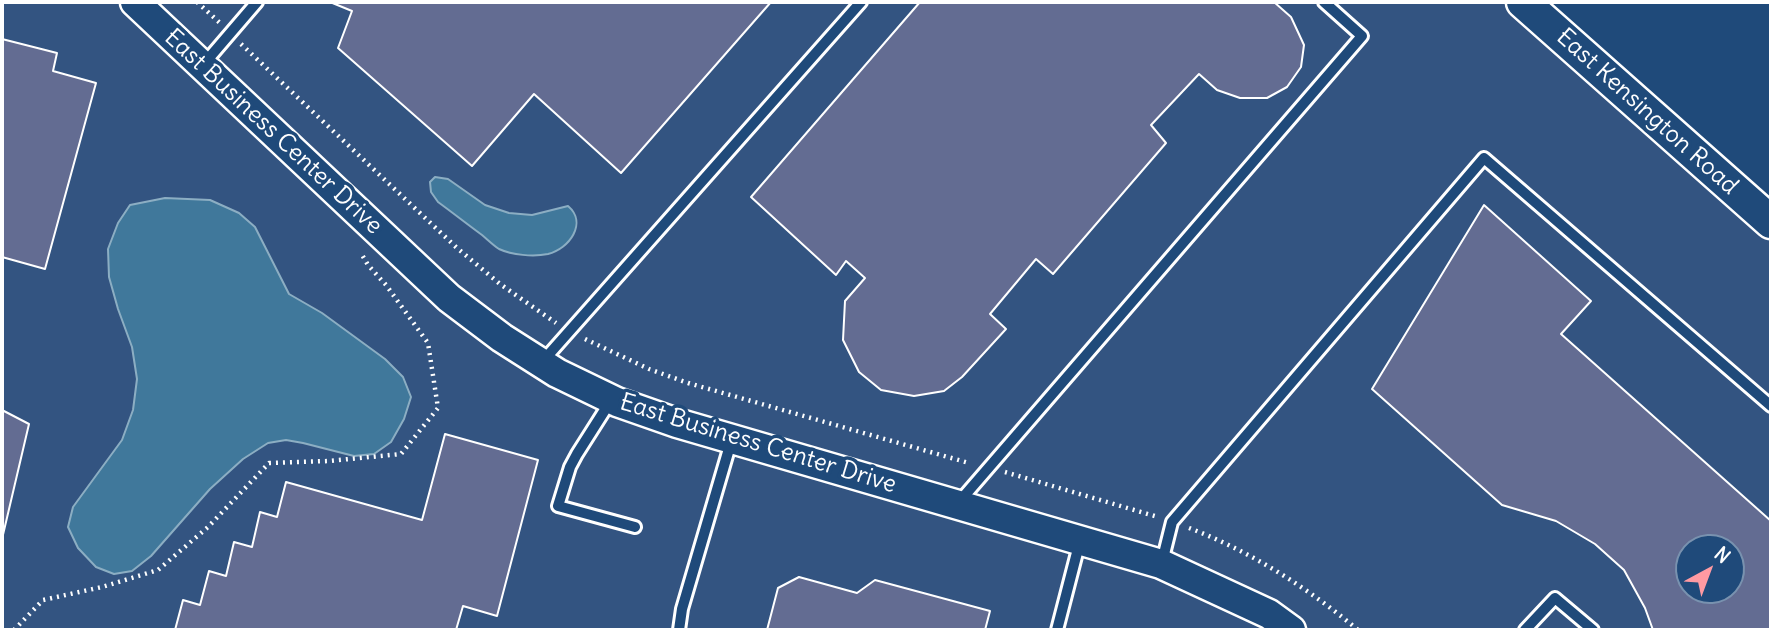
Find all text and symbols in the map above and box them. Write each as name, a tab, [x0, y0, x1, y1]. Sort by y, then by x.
street label: East Business Center Drive	[158, 23, 388, 241]
street label: East Kensington Road	[1550, 23, 1744, 201]
street label: East Business Center Drive	[616, 388, 900, 500]
north arrow	[1675, 534, 1745, 604]
text: N	[1710, 541, 1735, 568]

